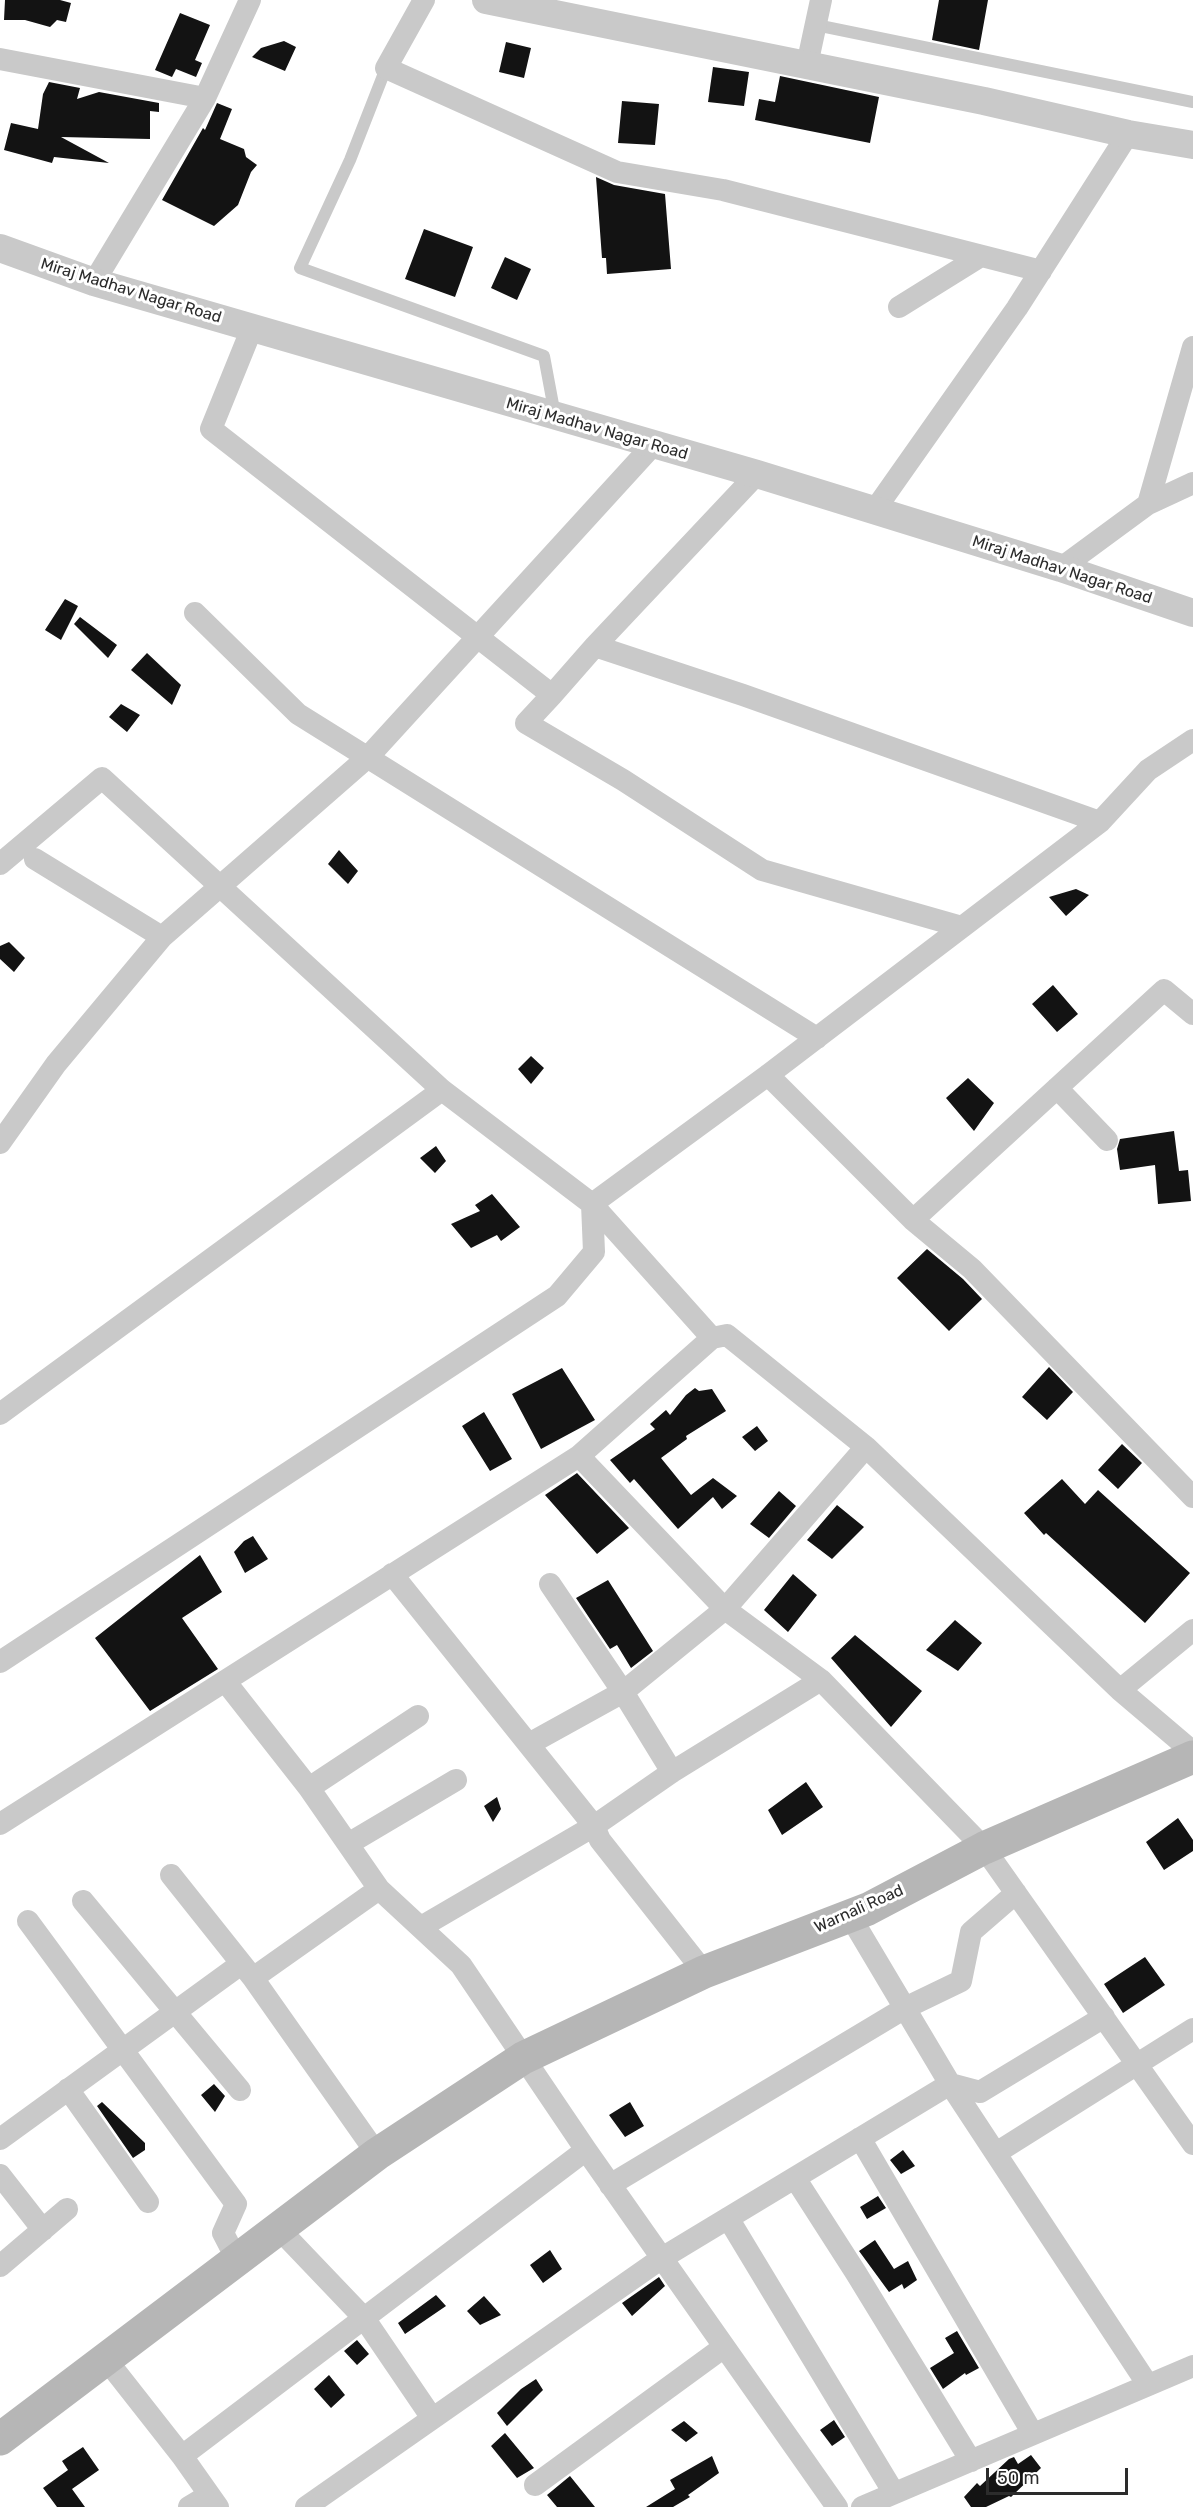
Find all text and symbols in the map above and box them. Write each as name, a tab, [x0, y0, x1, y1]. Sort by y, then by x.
street label: Miraj Madhav Nagar Road	[38, 254, 224, 328]
street label: Miraj Madhav Nagar Road	[504, 394, 690, 464]
street label: Miraj Madhav Nagar Road	[970, 532, 1154, 608]
street label: Warnali Road	[811, 1881, 907, 1937]
scale bar	[989, 2456, 1132, 2494]
text: 50 m	[997, 2467, 1040, 2489]

